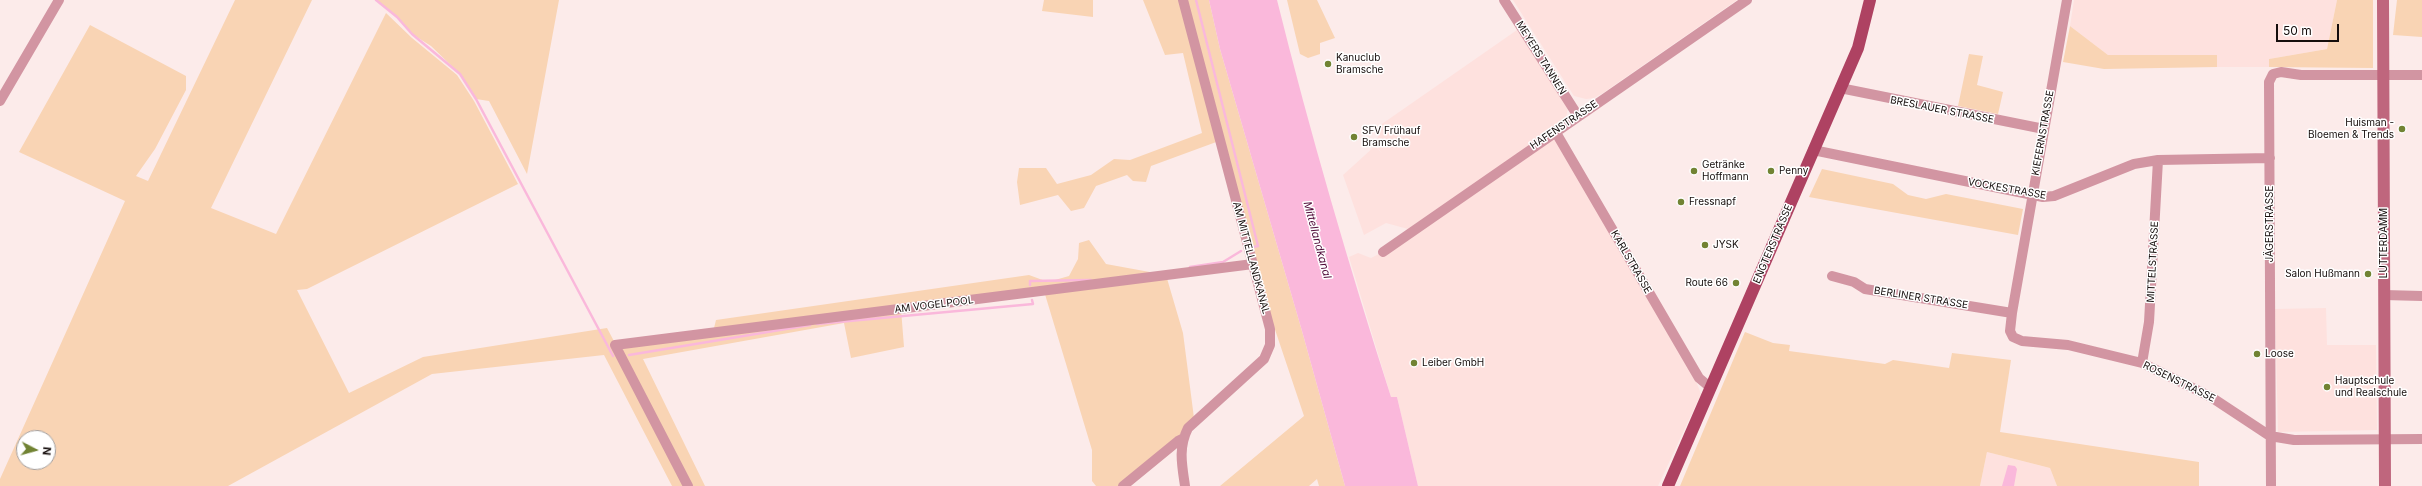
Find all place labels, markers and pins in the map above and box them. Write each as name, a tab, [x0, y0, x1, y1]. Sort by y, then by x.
place label: Kanuclub Bramsche	[1336, 52, 1383, 76]
marker: Kanuclub Bramsche	[1323, 59, 1333, 69]
place label: Huisman - Bloemen & Trends	[2308, 117, 2394, 140]
marker: Huisman - Bloemen & Trends	[2397, 124, 2407, 134]
place label: SFV Frühauf Bramsche	[1362, 125, 1420, 148]
marker: SFV Frühauf Bramsche	[1349, 132, 1359, 142]
place label: Getränke Hoffmann	[1702, 159, 1749, 182]
place label: Penny	[1779, 165, 1808, 177]
marker: Getränke Hoffmann	[1689, 166, 1699, 176]
marker: Penny	[1766, 166, 1776, 176]
place label: Fressnapf	[1689, 196, 1736, 208]
marker: Fressnapf	[1676, 197, 1686, 207]
place label: JYSK	[1713, 239, 1739, 251]
marker: JYSK	[1700, 240, 1710, 250]
place label: Salon Hußmann	[2285, 268, 2360, 280]
marker: Salon Hußmann	[2363, 269, 2373, 279]
place label: Route 66	[1686, 277, 1728, 289]
marker: Route 66	[1731, 278, 1741, 288]
place label: Loose	[2265, 348, 2294, 360]
marker: Loose	[2252, 349, 2262, 359]
place label: Leiber GmbH	[1422, 357, 1484, 369]
marker: Leiber GmbH	[1409, 358, 1419, 368]
place label: Hauptschule und Realschule	[2335, 375, 2407, 398]
marker: Hauptschule und Realschule	[2322, 382, 2332, 392]

